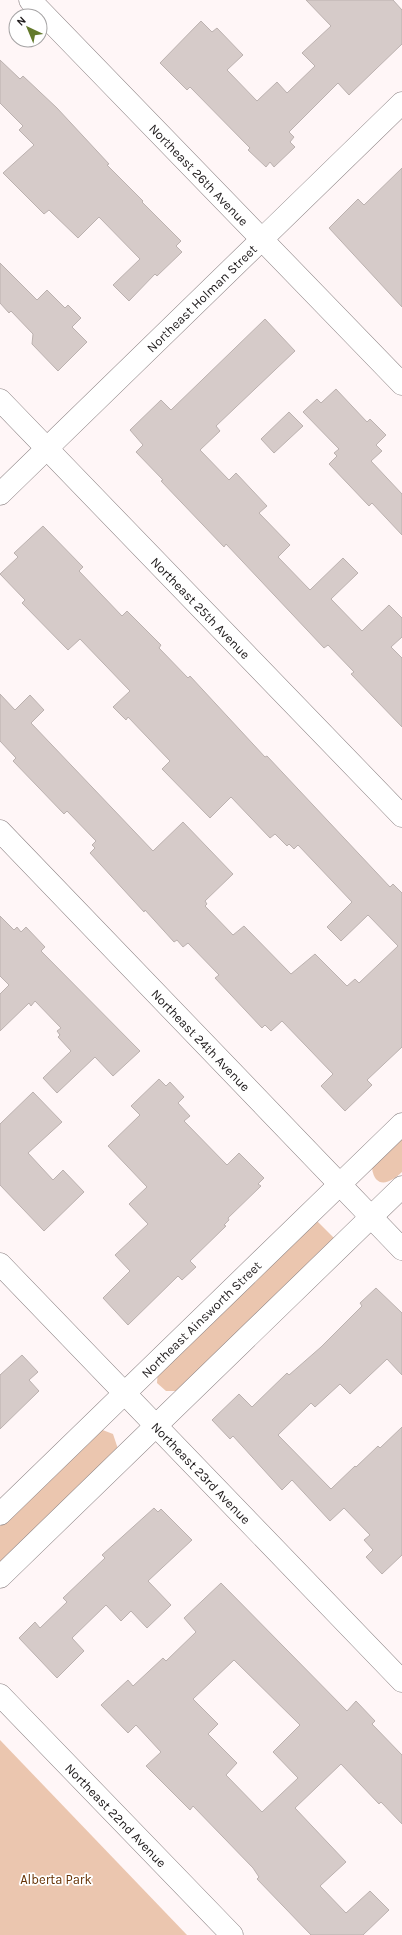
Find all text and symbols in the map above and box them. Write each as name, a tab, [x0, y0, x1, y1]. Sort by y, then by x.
north arrow	[8, 8, 48, 48]
text: N	[14, 14, 29, 29]
street label: Northeast 26th Avenue	[146, 121, 252, 229]
street label: Northeast Holman Street	[144, 242, 260, 355]
street label: Northeast 25th Avenue	[148, 554, 253, 662]
street label: Northeast 24th Avenue	[148, 986, 253, 1095]
street label: Northeast Ainsworth Street	[138, 1258, 264, 1381]
street label: Northeast 23rd Avenue	[148, 1419, 254, 1527]
street label: Northeast 22nd Avenue	[62, 1760, 170, 1871]
park label: Alberta Park	[20, 1872, 92, 1887]

